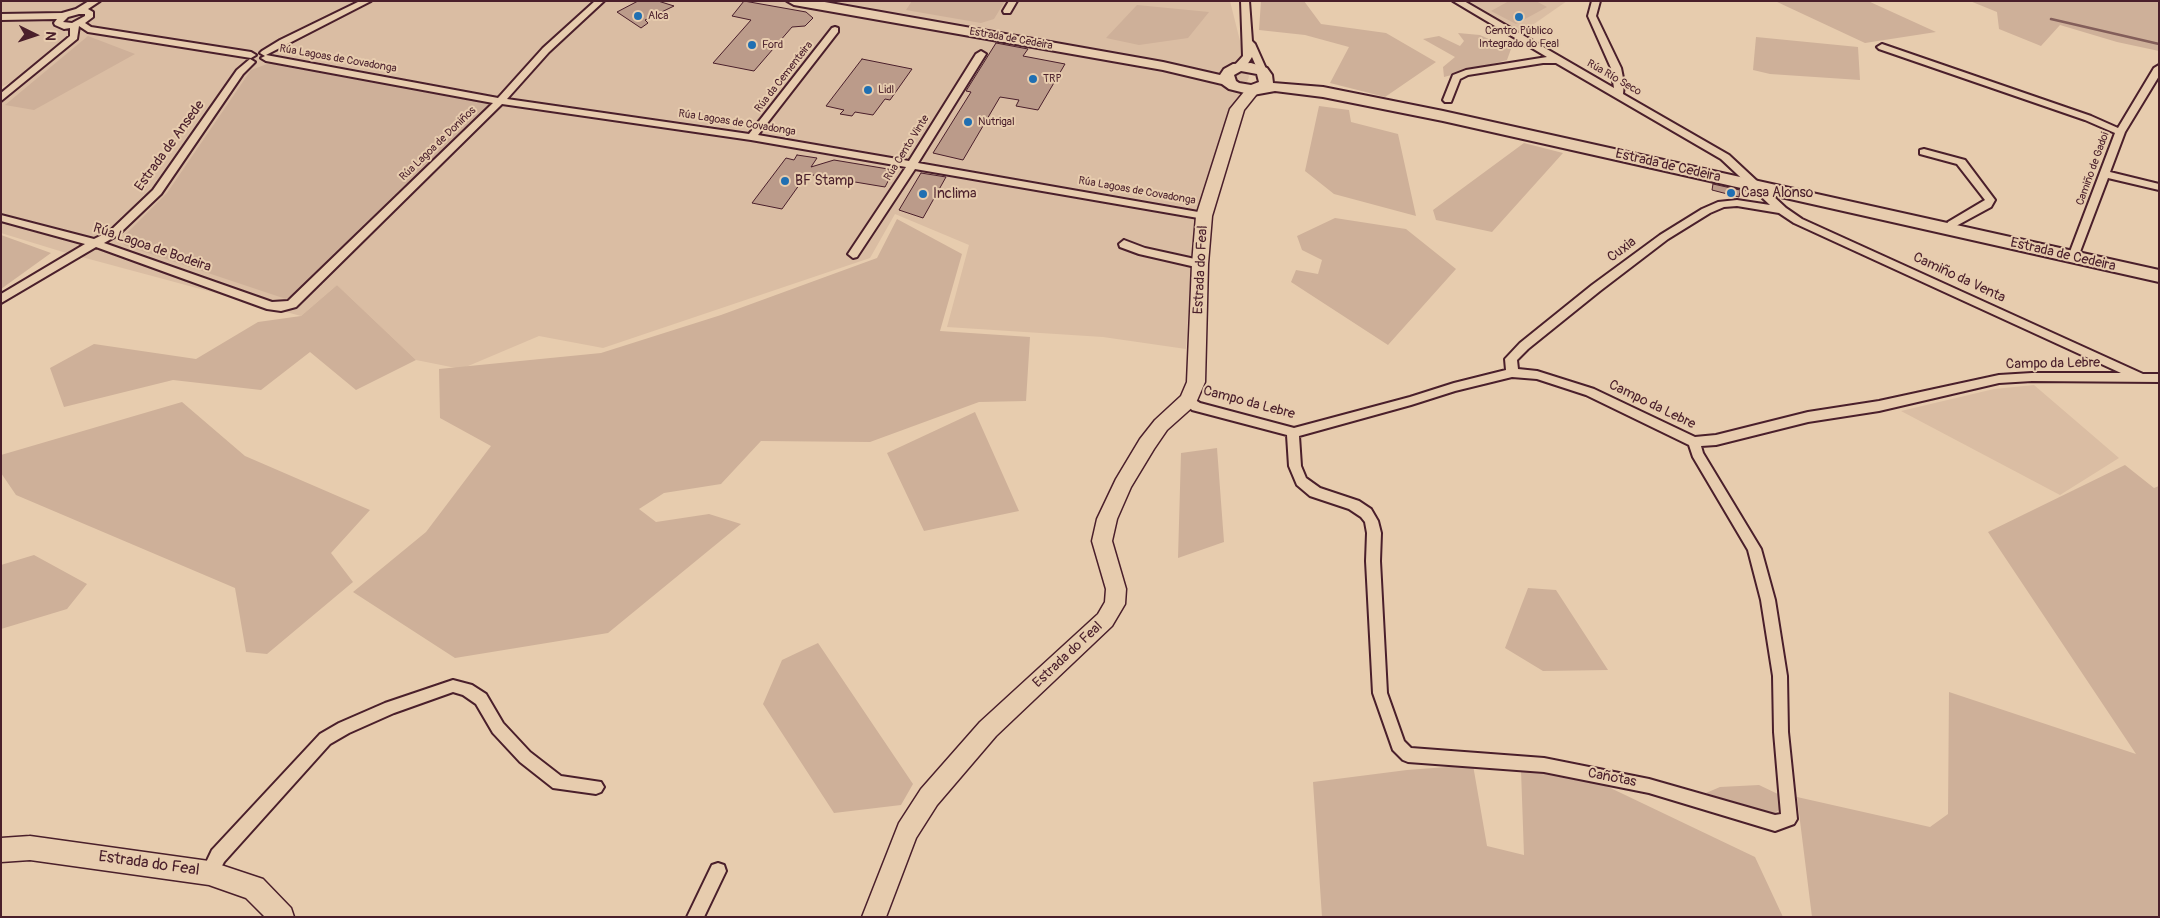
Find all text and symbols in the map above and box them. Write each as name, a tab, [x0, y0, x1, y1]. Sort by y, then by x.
place label: Alca	[648, 9, 668, 23]
north arrow	[10, 10, 60, 60]
marker: Alca	[632, 10, 644, 22]
marker: Centro Público Integrado do Feal	[1513, 11, 1525, 23]
place label: Centro Público Integrado do Feal	[1479, 24, 1559, 50]
street label: Estrada de Cedeira	[968, 25, 1054, 53]
text: N	[42, 31, 59, 41]
place label: Ford	[762, 38, 783, 52]
marker: Ford	[746, 39, 758, 51]
street label: Rúa da Cementeira	[752, 39, 816, 115]
street label: Rúa Lagoas de Covadonga	[278, 42, 398, 76]
street label: Rúa Río Seco	[1584, 57, 1644, 99]
place label: TRP	[1043, 72, 1062, 86]
marker: TRP	[1027, 73, 1039, 85]
place label: Lidl	[878, 83, 894, 97]
marker: Lidl	[862, 84, 874, 96]
street label: Estrada de Ansede	[132, 97, 208, 195]
street label: Rúa Lagoa de Doniños	[397, 104, 479, 184]
street label: Rúa Lagoas de Covadonga	[677, 107, 797, 139]
street label: Rúa Cento Vinte	[882, 113, 932, 183]
place label: Nutrigal	[978, 115, 1015, 129]
marker: Nutrigal	[962, 116, 974, 128]
street label: Camiño de Gadoi	[2074, 131, 2112, 207]
street label: Estrada de Cedeira	[1614, 146, 1722, 186]
place label: BF Stamp	[795, 173, 854, 189]
street label: Rúa Lagoas de Covadonga	[1077, 174, 1197, 208]
marker: BF Stamp	[779, 175, 791, 187]
place label: Casa Alonso	[1741, 185, 1813, 201]
place label: Inclima	[933, 186, 976, 202]
marker: Casa Alonso	[1725, 187, 1737, 199]
marker: Inclima	[917, 188, 929, 200]
street label: Rúa Lagoa de Bodeira	[91, 220, 213, 276]
street label: Estrada do Feal	[1190, 225, 1212, 315]
street label: Cuxia	[1604, 234, 1640, 266]
street label: Estrada de Cedeira	[2009, 235, 2117, 275]
street label: Camiño da Venta	[1910, 249, 2008, 307]
street label: Campo da Lebre	[2006, 355, 2100, 373]
street label: Campo da Lebre	[1606, 377, 1698, 433]
street label: Campo da Lebre	[1201, 383, 1297, 423]
street label: Estrada do Feal	[1030, 619, 1106, 691]
street label: Cañotas	[1586, 765, 1638, 791]
street label: Estrada do Feal	[97, 847, 201, 881]

